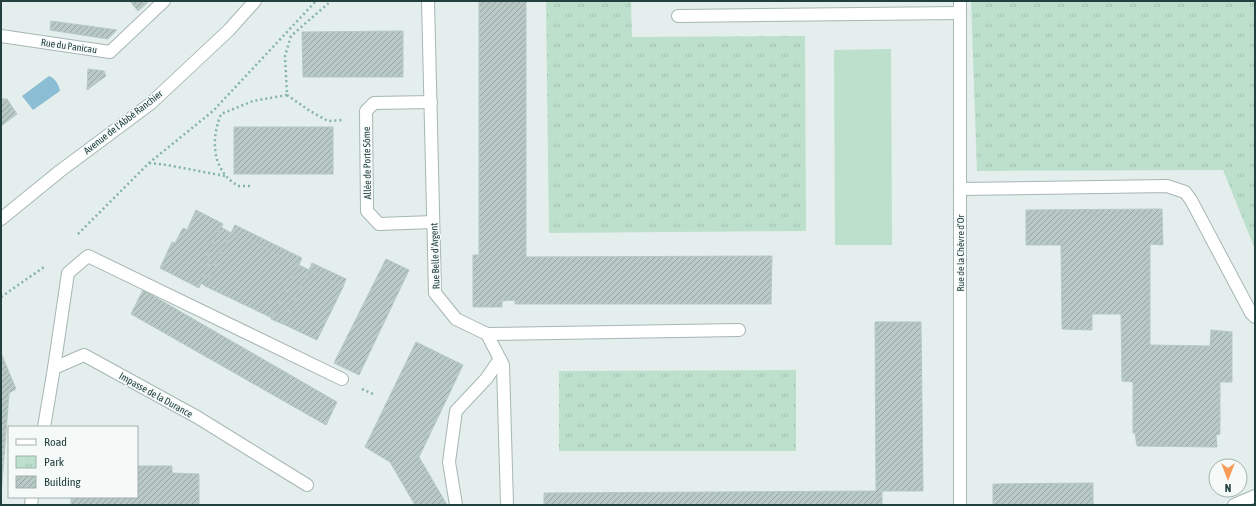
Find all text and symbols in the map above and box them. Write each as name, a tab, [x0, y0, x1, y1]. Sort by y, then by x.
street label: Rue du Panicau	[40, 37, 98, 55]
street label: Avenue de l'Abbé Ranchier	[81, 87, 165, 156]
street label: Allée de Porte Sôme	[361, 126, 373, 200]
street label: Rue de la Chèvre d'Or	[955, 213, 966, 292]
street label: Rue Belle d'Argent	[428, 222, 442, 289]
street label: Impasse de la Durance	[117, 370, 195, 420]
legend	[8, 426, 138, 498]
text: Road	[44, 435, 67, 449]
text: Park	[44, 455, 65, 469]
north arrow	[1208, 458, 1248, 498]
text: Building	[44, 475, 82, 489]
text: N	[1225, 482, 1231, 494]

